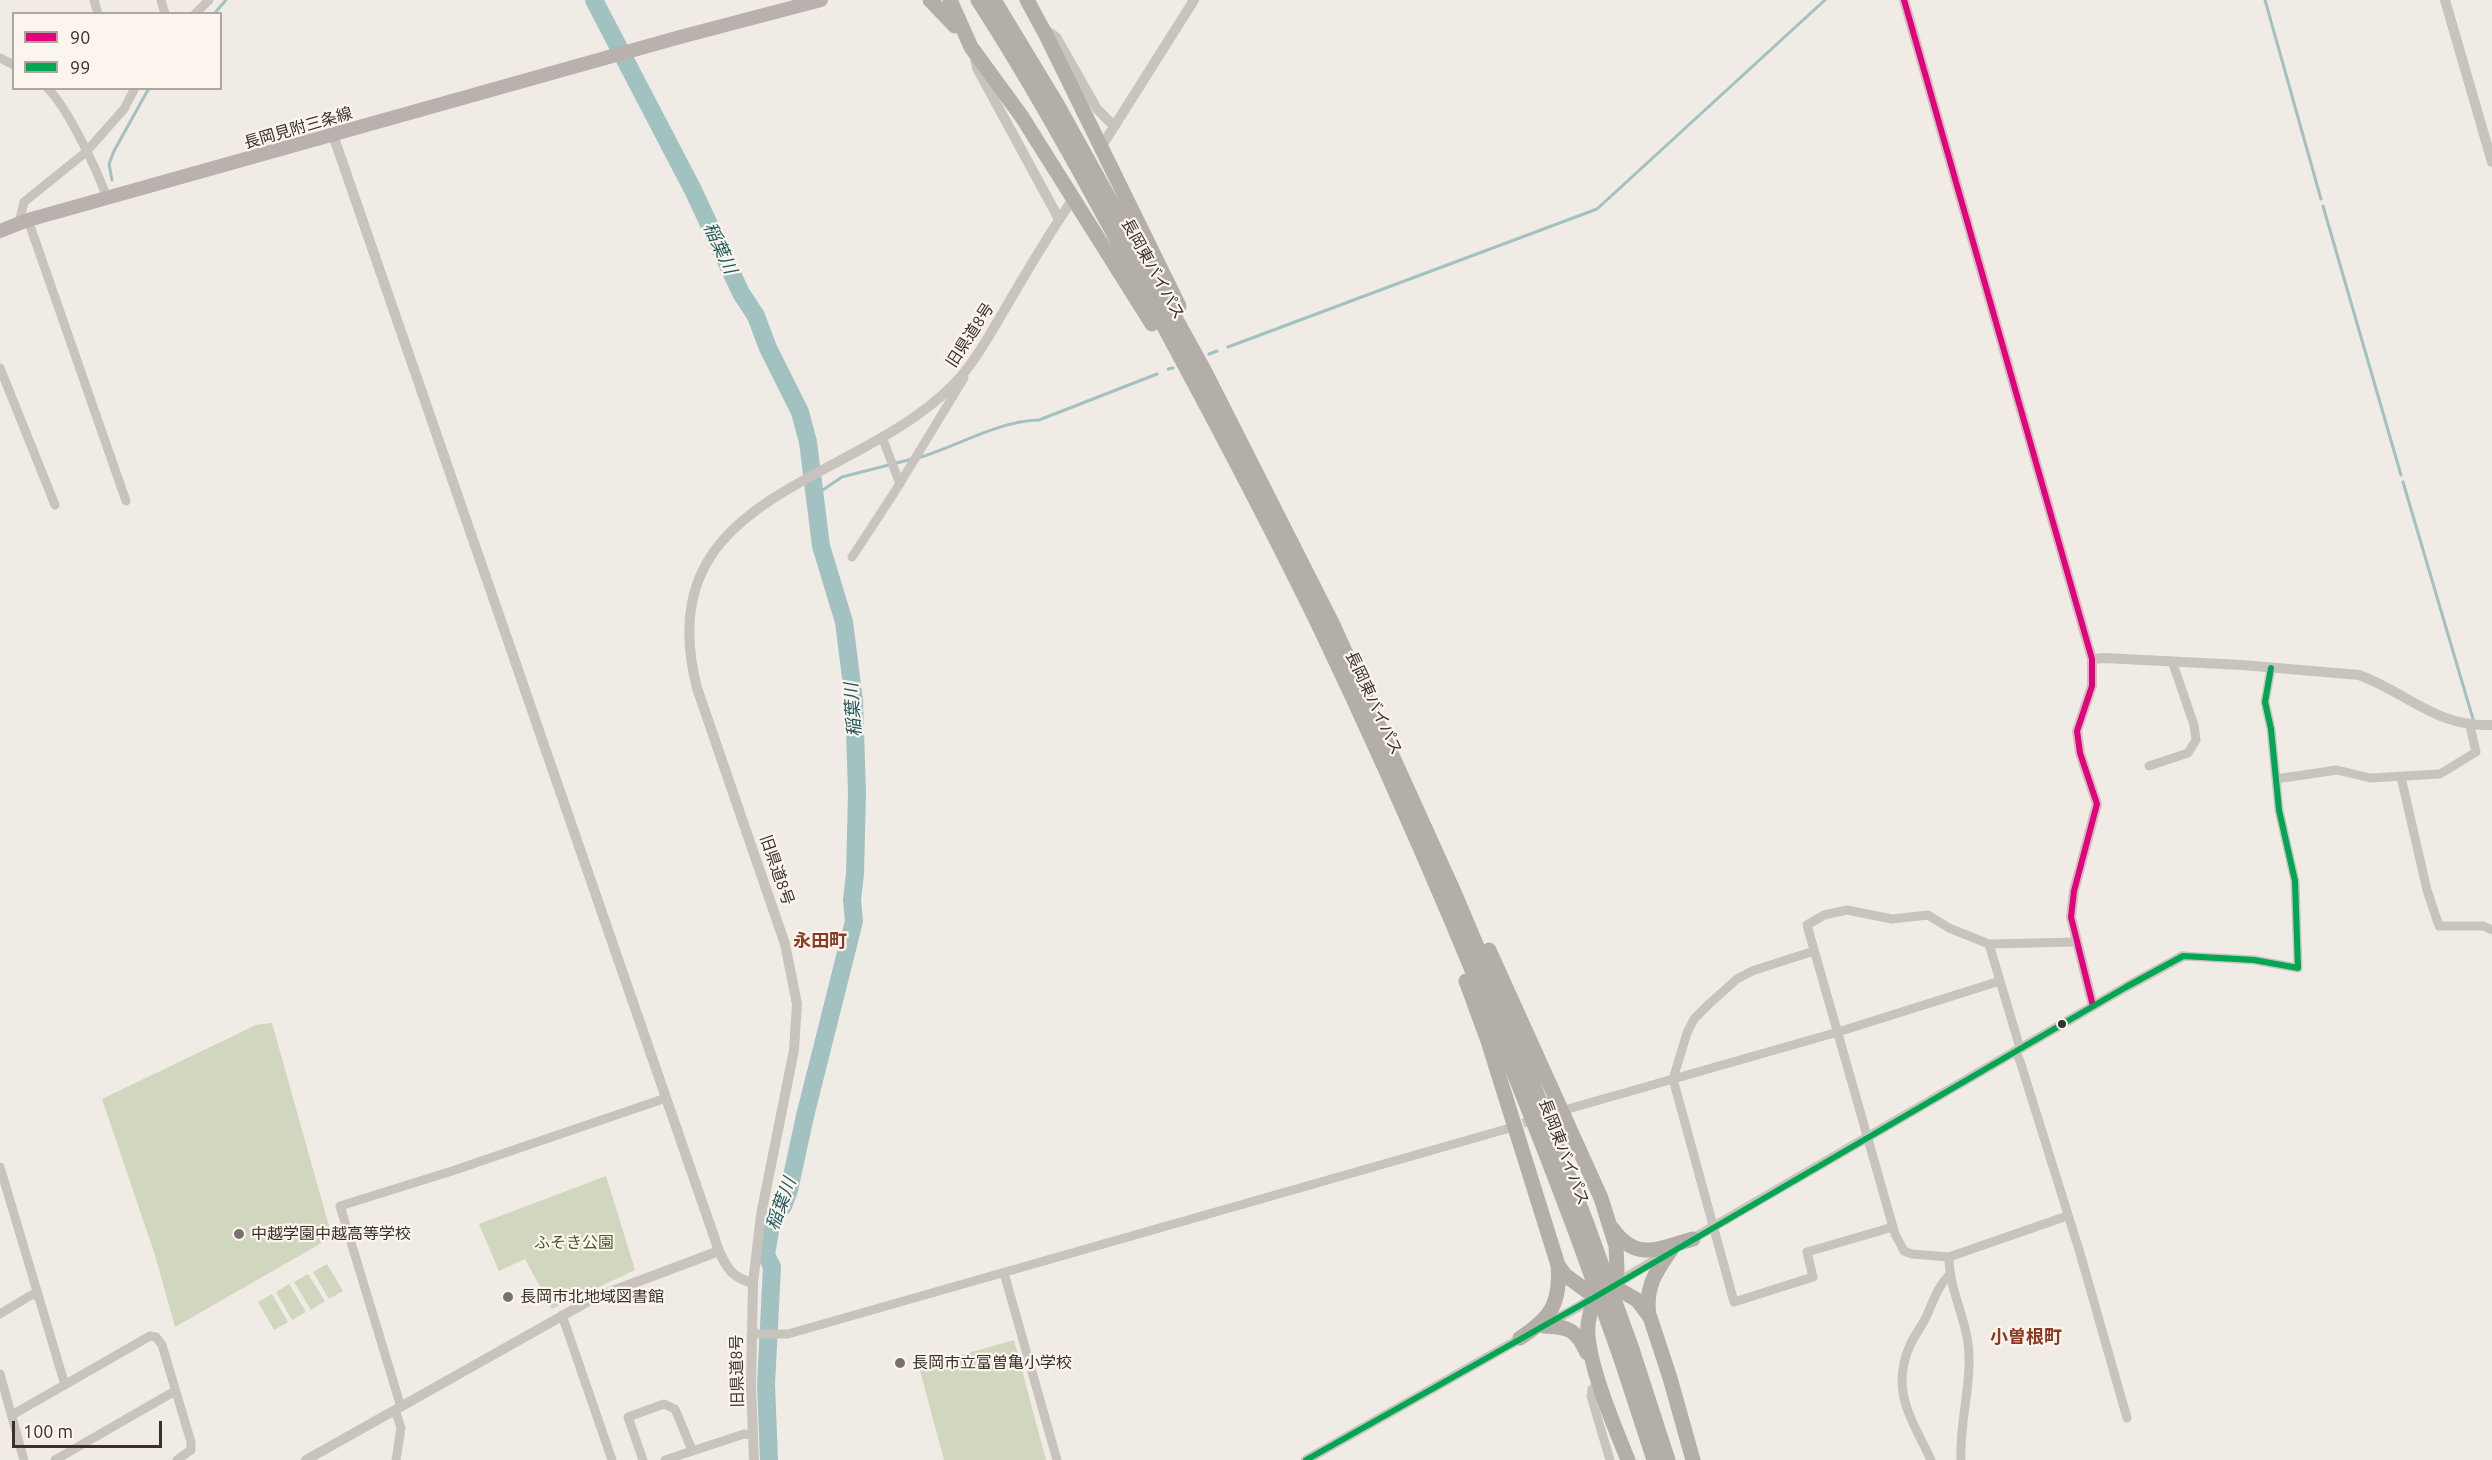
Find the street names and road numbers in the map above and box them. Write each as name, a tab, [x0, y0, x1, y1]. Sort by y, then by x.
street label: 長岡見附三条線	[242, 103, 354, 153]
street label: 長岡東バイパス	[1117, 215, 1189, 323]
street label: 旧県道8号	[942, 299, 998, 371]
street label: 長岡東バイパス	[1342, 648, 1406, 758]
street label: 旧県道8号	[756, 832, 798, 908]
street label: 長岡東バイパス	[1535, 1096, 1593, 1208]
street label: 旧県道8号	[727, 1334, 747, 1408]

